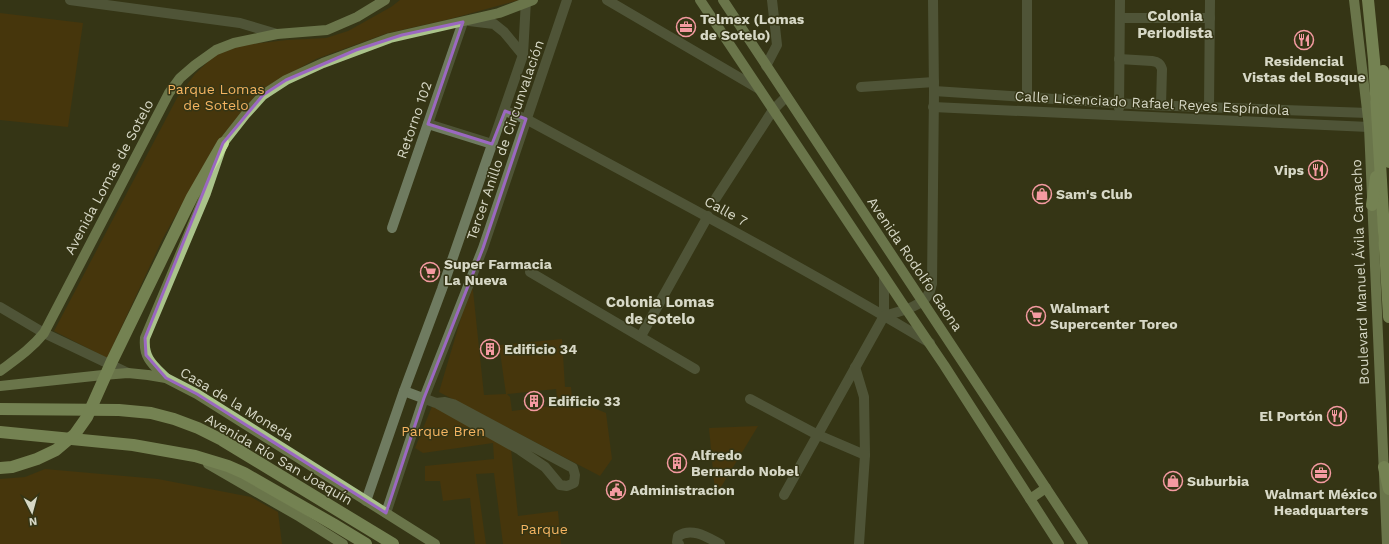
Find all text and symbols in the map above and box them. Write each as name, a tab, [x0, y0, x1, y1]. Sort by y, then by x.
district label: Colonia Periodista	[1137, 7, 1213, 42]
place label: Telmex (Lomas de Sotelo)	[700, 11, 805, 43]
office icon: Telmex (Lomas de Sotelo)	[675, 16, 697, 38]
restaurant icon: Residencial Vistas del Bosque	[1293, 29, 1315, 51]
street label: Tercer Anillo de Circunvalación	[463, 38, 547, 242]
place label: Residencial Vistas del Bosque	[1242, 53, 1366, 85]
street label: Retorno 102	[393, 79, 435, 161]
park label: Parque Lomas de Sotelo	[167, 81, 265, 113]
street label: Calle Licenciado Rafael Reyes Espíndola	[1014, 88, 1290, 118]
street label: Avenida Lomas de Sotelo	[61, 97, 157, 257]
restaurant icon: Vips	[1307, 159, 1329, 181]
street label: Boulevard Manuel Ávila Camacho	[1348, 159, 1372, 385]
place label: Vips	[1274, 162, 1305, 178]
shop icon: Sam's Club	[1031, 183, 1053, 205]
place label: Sam's Club	[1056, 186, 1133, 202]
street label: Calle 7	[702, 193, 750, 229]
street label: Avenida Rodolfo Gaona	[864, 194, 966, 334]
place label: Super Farmacia La Nueva	[444, 256, 553, 288]
supermarket icon: Super Farmacia La Nueva	[419, 261, 441, 283]
district label: Colonia Lomas de Sotelo	[606, 293, 714, 328]
place label: Walmart Supercenter Toreo	[1050, 300, 1178, 332]
supermarket icon: Walmart Supercenter Toreo	[1025, 305, 1047, 327]
building icon: Edificio 34	[479, 338, 501, 360]
place label: Edificio 34	[504, 341, 577, 357]
street label: Casa de la Moneda	[177, 364, 297, 444]
building icon: Edificio 33	[523, 390, 545, 412]
place label: Edificio 33	[548, 393, 620, 409]
restaurant icon: El Portón	[1326, 405, 1348, 427]
place label: El Portón	[1259, 408, 1323, 424]
street label: Avenida Río San Joaquín	[202, 410, 356, 508]
park label: Parque Bren	[401, 423, 485, 439]
place label: Alfredo Bernardo Nobel	[691, 447, 799, 479]
building icon: Alfredo Bernardo Nobel	[666, 452, 688, 474]
office icon: Walmart México Headquarters	[1310, 462, 1332, 484]
shop icon: Suburbia	[1162, 470, 1184, 492]
place label: Suburbia	[1187, 473, 1250, 489]
public building icon: Administracion	[605, 479, 627, 501]
place label: Administracion	[630, 482, 735, 498]
place label: Walmart México Headquarters	[1265, 486, 1377, 518]
north arrow	[12, 492, 52, 532]
text: N	[28, 515, 38, 528]
park label: Parque	[520, 521, 568, 537]

